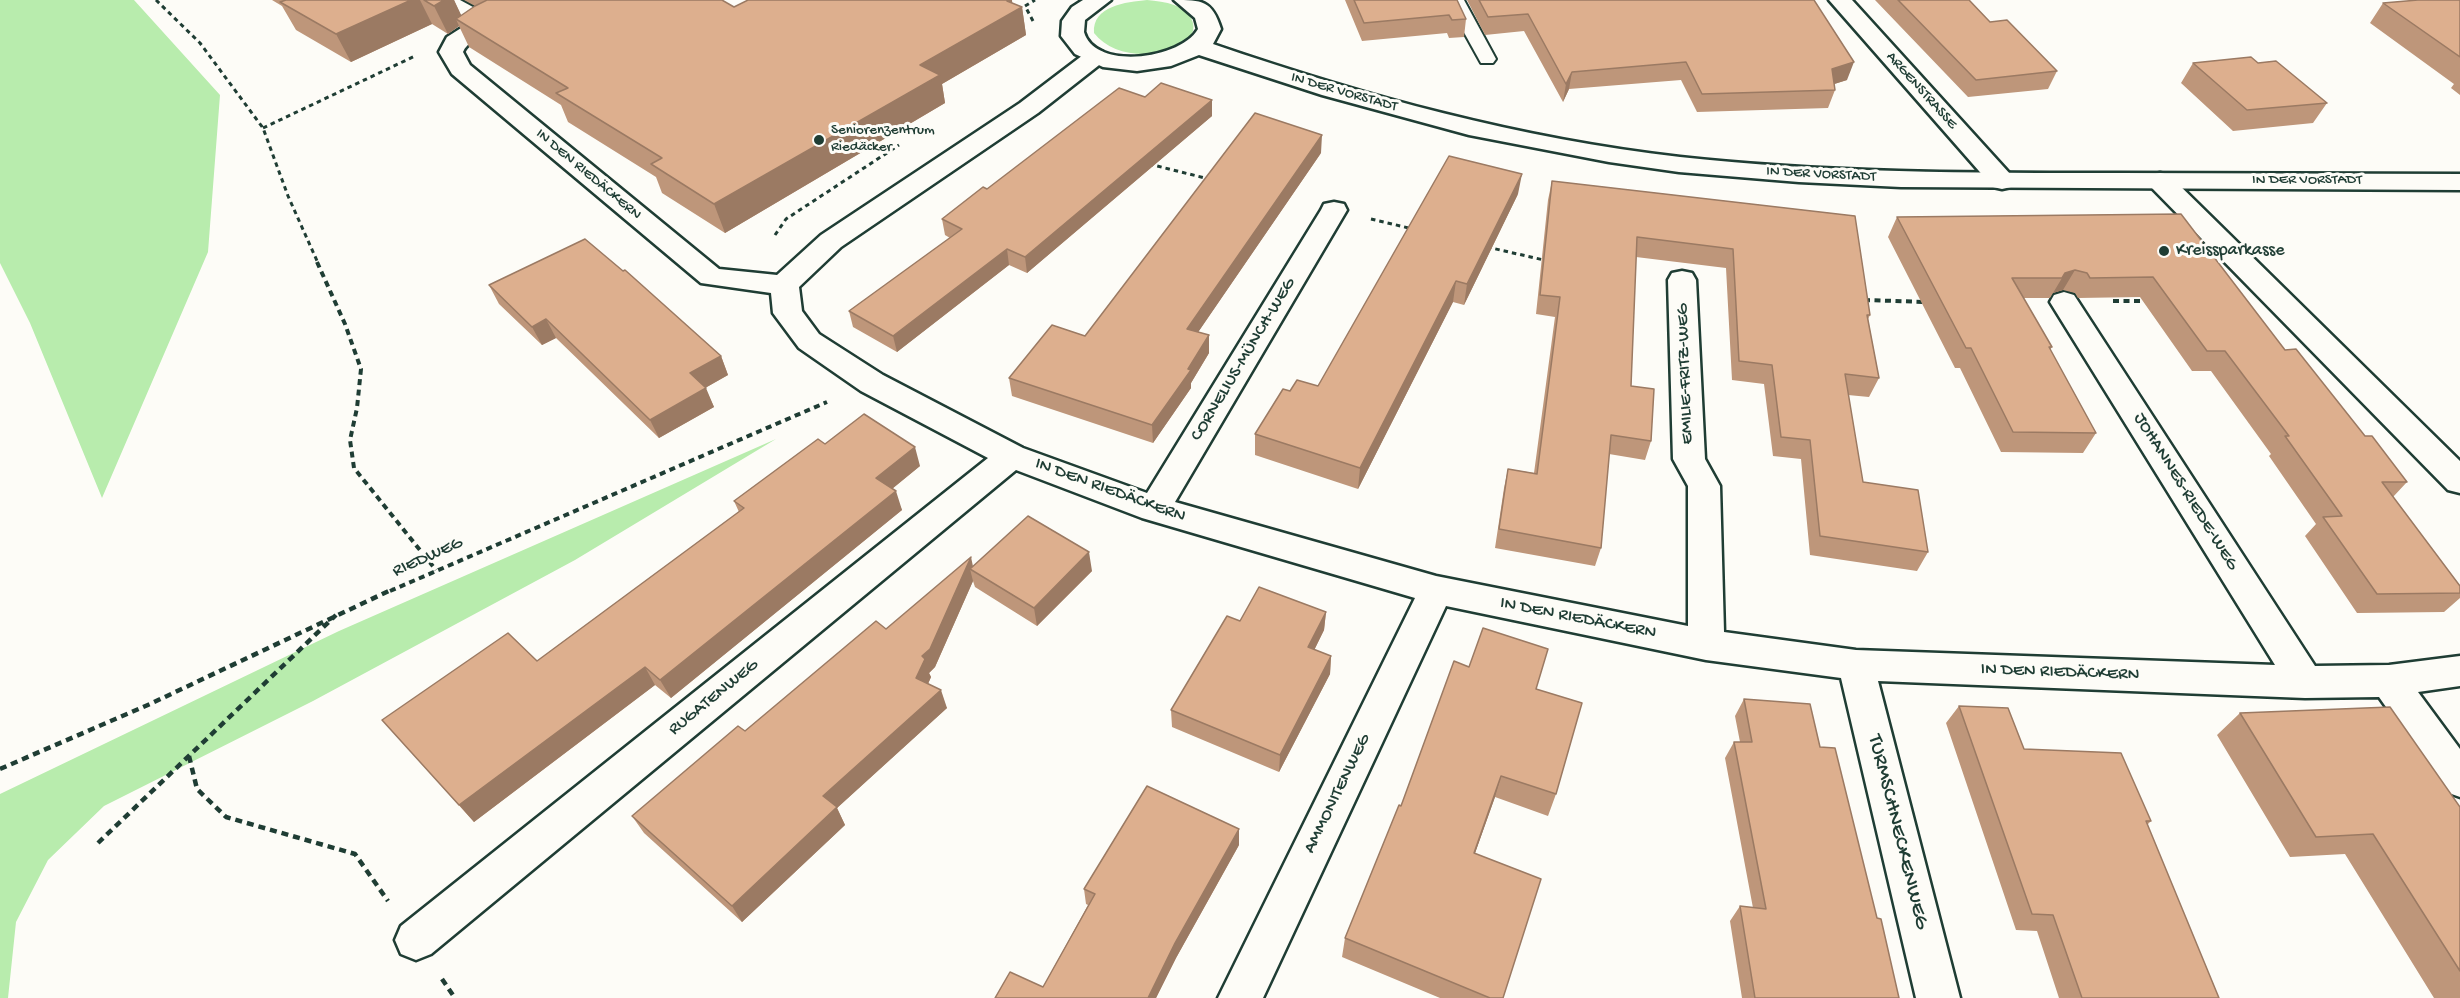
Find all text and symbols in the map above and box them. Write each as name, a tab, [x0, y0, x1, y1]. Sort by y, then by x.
street label: ARGENSTRASSE	[1882, 49, 1960, 133]
street label: IN DER VORSTADT	[1289, 69, 1399, 117]
place label: Seniorenzentrum Riedäcker	[831, 122, 935, 157]
street label: IN DEN RIEDÄCKERN	[532, 126, 644, 224]
marker: Seniorenzentrum Riedäcker	[812, 133, 826, 147]
street label: IN DER VORSTADT	[1766, 163, 1876, 187]
street label: IN DER VORSTADT	[2252, 172, 2362, 190]
place label: Kreissparkasse	[2176, 240, 2285, 262]
marker: Kreissparkasse	[2157, 244, 2171, 258]
street label: CORNELIUS-MÜNCH-WEG	[1187, 275, 1301, 445]
street label: EMILIE-FRITZ-WEG	[1673, 303, 1699, 445]
street label: JOHANNES-RIEDE-WEG	[2128, 409, 2242, 575]
street label: IN DEN RIEDÄCKERN	[1032, 454, 1188, 528]
street label: RIEDWEG	[390, 533, 466, 583]
street label: IN DEN RIEDÄCKERN	[1498, 593, 1658, 645]
street label: RUGATENWEG	[665, 655, 763, 741]
street label: IN DEN RIEDÄCKERN	[1980, 659, 2140, 687]
street label: AMMONITENWEG	[1300, 731, 1376, 857]
street label: TURMSCHNECKENWEG	[1861, 732, 1933, 932]

